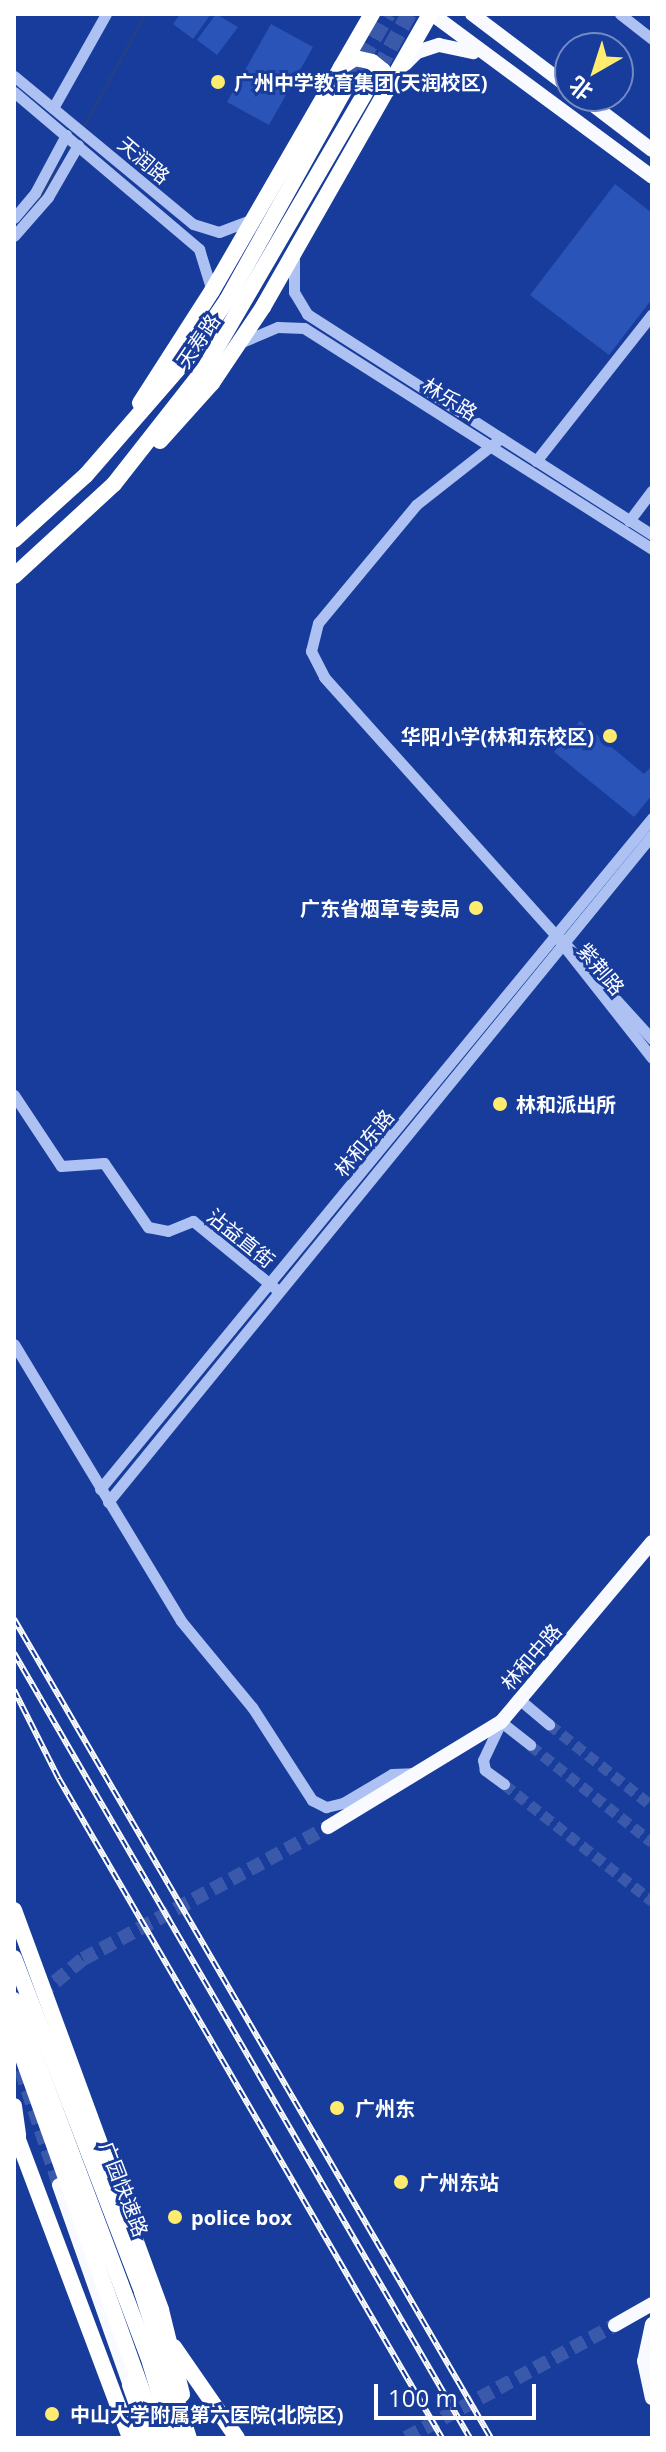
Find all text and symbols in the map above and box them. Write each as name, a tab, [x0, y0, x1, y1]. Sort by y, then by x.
north arrow	[554, 32, 634, 112]
place label: 广州中学教育集团(天润校区)	[234, 70, 488, 94]
text: 北	[562, 71, 598, 108]
marker: 广州中学教育集团(天润校区)	[209, 73, 227, 91]
street label: 天润路	[113, 132, 175, 188]
street label: 天寿路	[171, 309, 225, 373]
street label: 林乐路	[418, 373, 482, 425]
place label: 华阳小学(林和东校区)	[400, 724, 594, 748]
marker: 华阳小学(林和东校区)	[601, 727, 619, 745]
place label: 广东省烟草专卖局	[300, 896, 460, 920]
marker: 广东省烟草专卖局	[467, 899, 485, 917]
street label: 紫荆路	[573, 938, 629, 1000]
place label: 林和派出所	[516, 1092, 616, 1116]
marker: 林和派出所	[491, 1095, 509, 1113]
street label: 林和东路	[329, 1105, 399, 1181]
street label: 沾益直街	[202, 1204, 280, 1272]
street label: 林和中路	[496, 1619, 566, 1695]
place label: 广州东	[355, 2096, 415, 2120]
marker: 广州东	[326, 2097, 348, 2119]
street label: 广园快速路	[95, 2138, 153, 2240]
place label: 广州东站	[419, 2170, 499, 2194]
marker: 广州东站	[390, 2171, 412, 2193]
place label: police box	[191, 2205, 292, 2229]
marker: police box	[166, 2208, 184, 2226]
scale bar	[378, 2368, 540, 2418]
text: 100 m	[388, 2381, 458, 2414]
place label: 中山大学附属第六医院(北院区)	[70, 2402, 344, 2426]
marker: 中山大学附属第六医院(北院区)	[41, 2403, 63, 2425]

